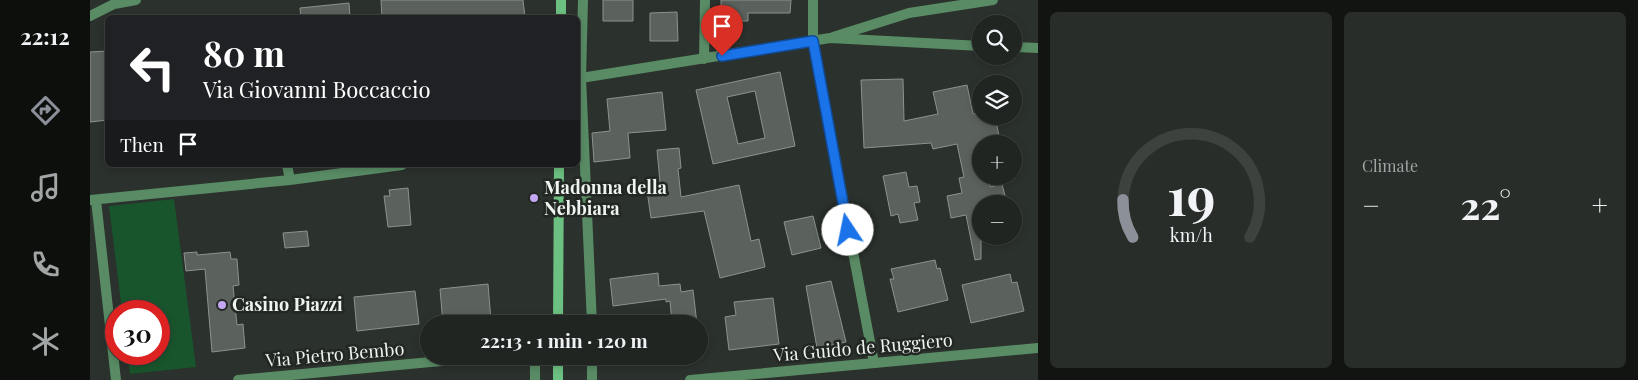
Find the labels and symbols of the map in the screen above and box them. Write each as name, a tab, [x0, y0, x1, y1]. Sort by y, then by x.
pin	[701, 5, 743, 56]
place label: Madonna della Nebbiara	[544, 175, 668, 220]
marker: Madonna della Nebbiara	[528, 192, 540, 204]
position arrow	[821, 203, 873, 255]
place label: Casino Piazzi	[232, 292, 343, 316]
marker: Casino Piazzi	[216, 299, 228, 311]
speed limit sign: 30	[105, 300, 170, 365]
street label: Via Guido de Ruggiero	[771, 327, 954, 367]
street label: Via Pietro Bembo	[264, 336, 405, 372]

